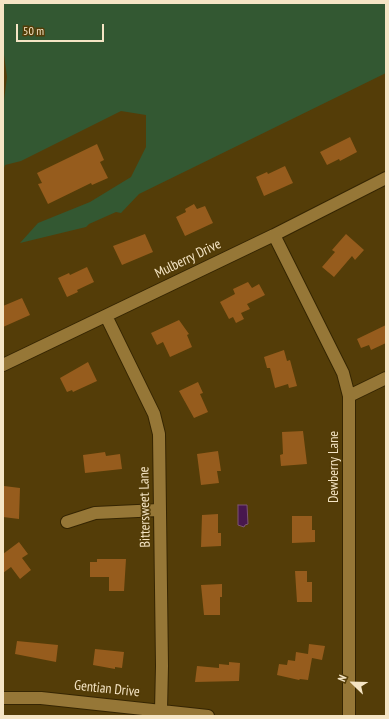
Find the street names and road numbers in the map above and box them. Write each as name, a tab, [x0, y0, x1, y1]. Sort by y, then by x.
street label: Mulberry Drive	[152, 236, 224, 282]
street label: Dewberry Lane	[326, 431, 342, 503]
street label: Bittersweet Lane	[136, 466, 154, 548]
street label: Gentian Drive	[73, 677, 141, 701]

